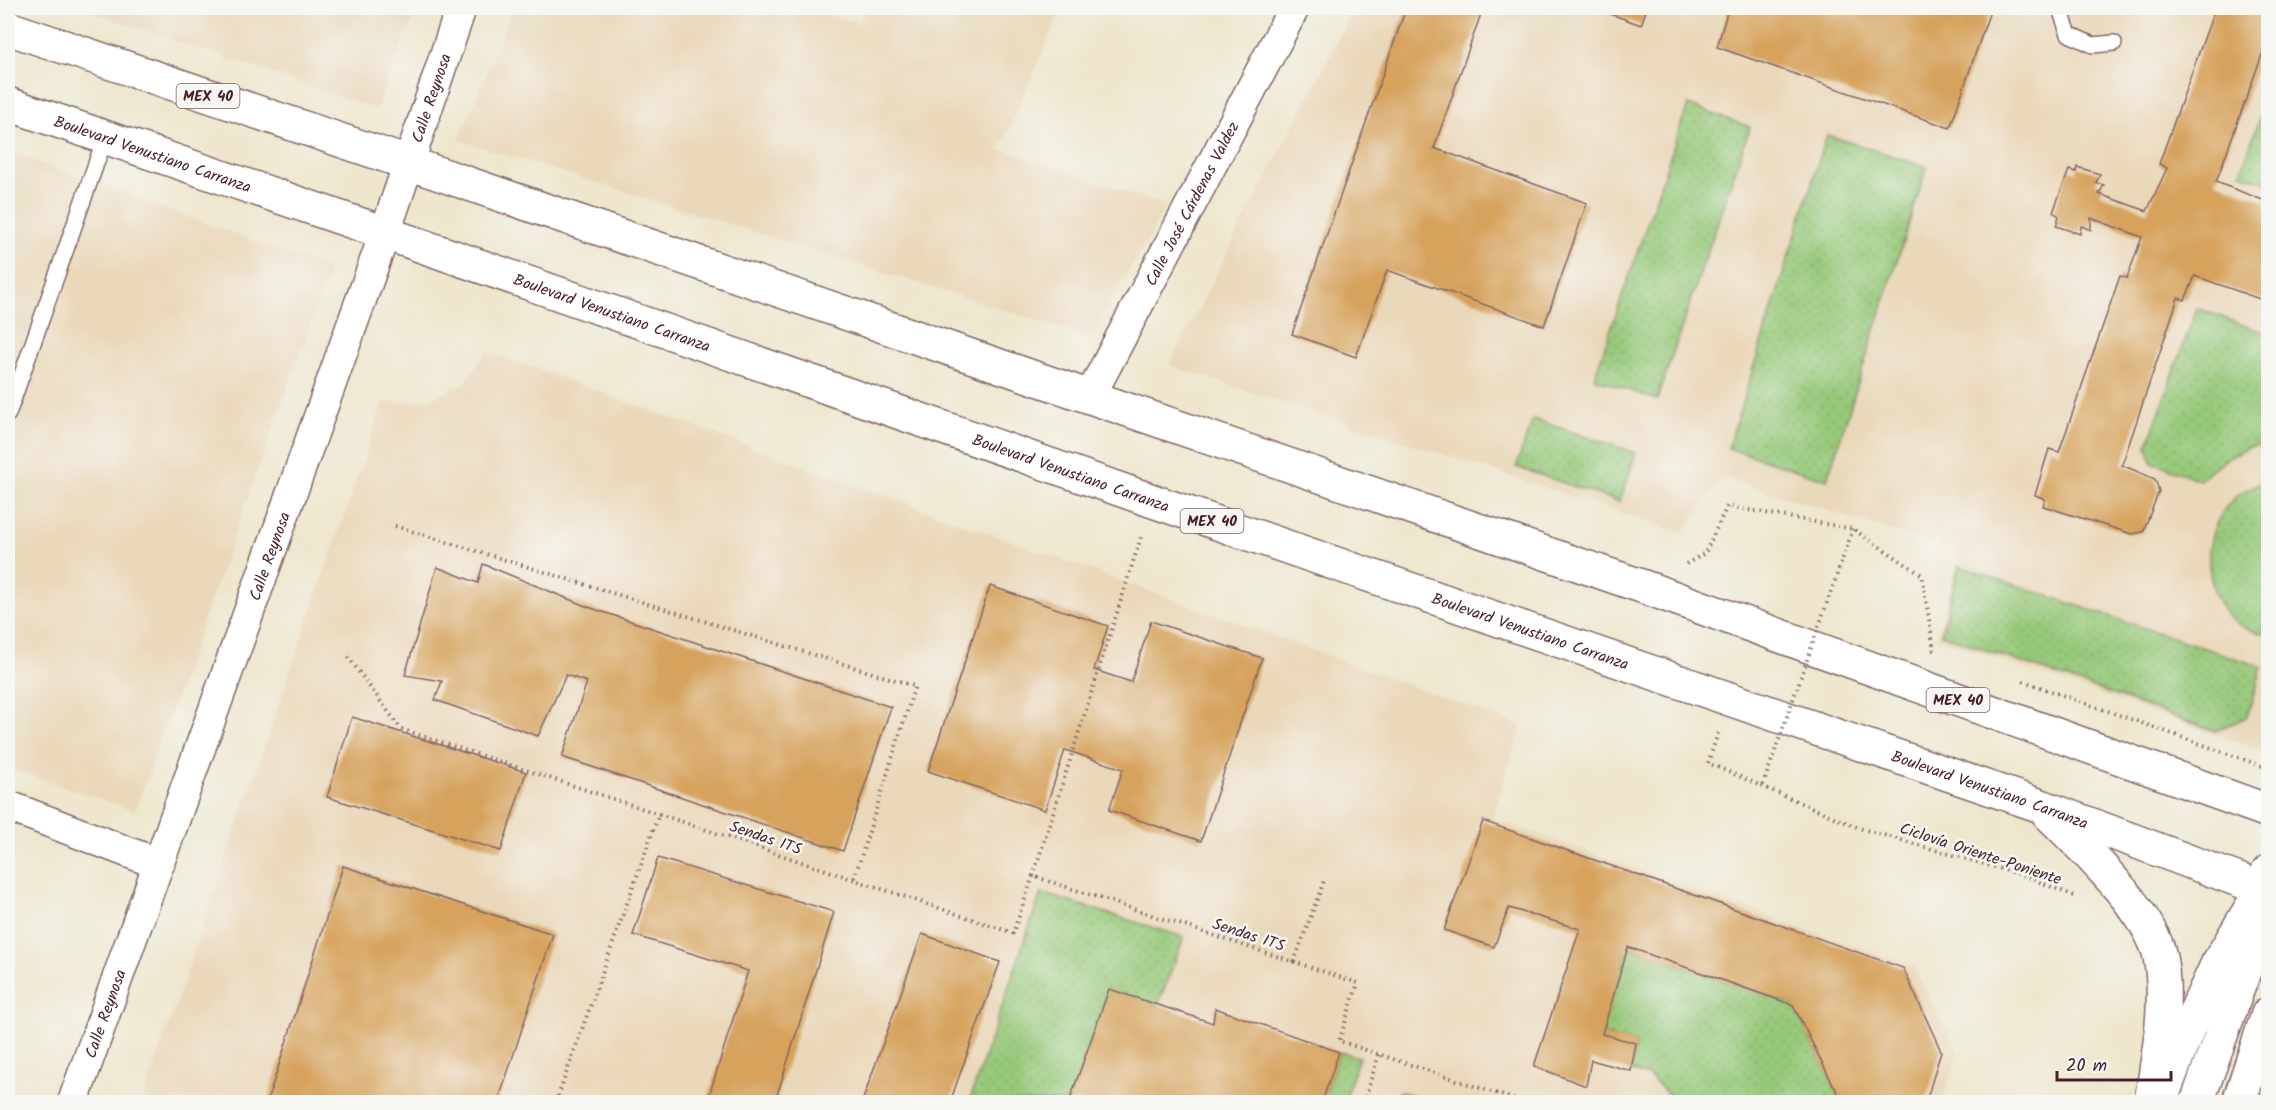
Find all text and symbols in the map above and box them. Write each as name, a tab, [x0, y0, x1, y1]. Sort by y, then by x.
street label: Calle Reynosa	[405, 50, 459, 146]
road number: MEX 40	[176, 84, 240, 108]
street label: Boulevard Venustiano Carranza	[50, 110, 254, 200]
street label: Calle José Cárdenas Valdez	[1139, 117, 1246, 291]
street label: Boulevard Venustiano Carranza	[510, 268, 713, 360]
street label: Boulevard Venustiano Carranza	[969, 428, 1172, 520]
street label: Calle Reynosa	[243, 509, 298, 605]
road number: MEX 40	[1180, 509, 1244, 533]
street label: Boulevard Venustiano Carranza	[1428, 587, 1632, 678]
road number: MEX 40	[1926, 688, 1990, 712]
street label: Boulevard Venustiano Carranza	[1888, 744, 2091, 837]
street label: Sendas ITS	[726, 814, 805, 863]
street label: Ciclovía Oriente-Poniente	[1896, 816, 2065, 892]
street label: Sendas ITS	[1209, 912, 1289, 959]
street label: Calle Reynosa	[79, 966, 134, 1062]
scale bar	[2057, 1044, 2171, 1082]
text: 20 m	[2066, 1052, 2107, 1081]

